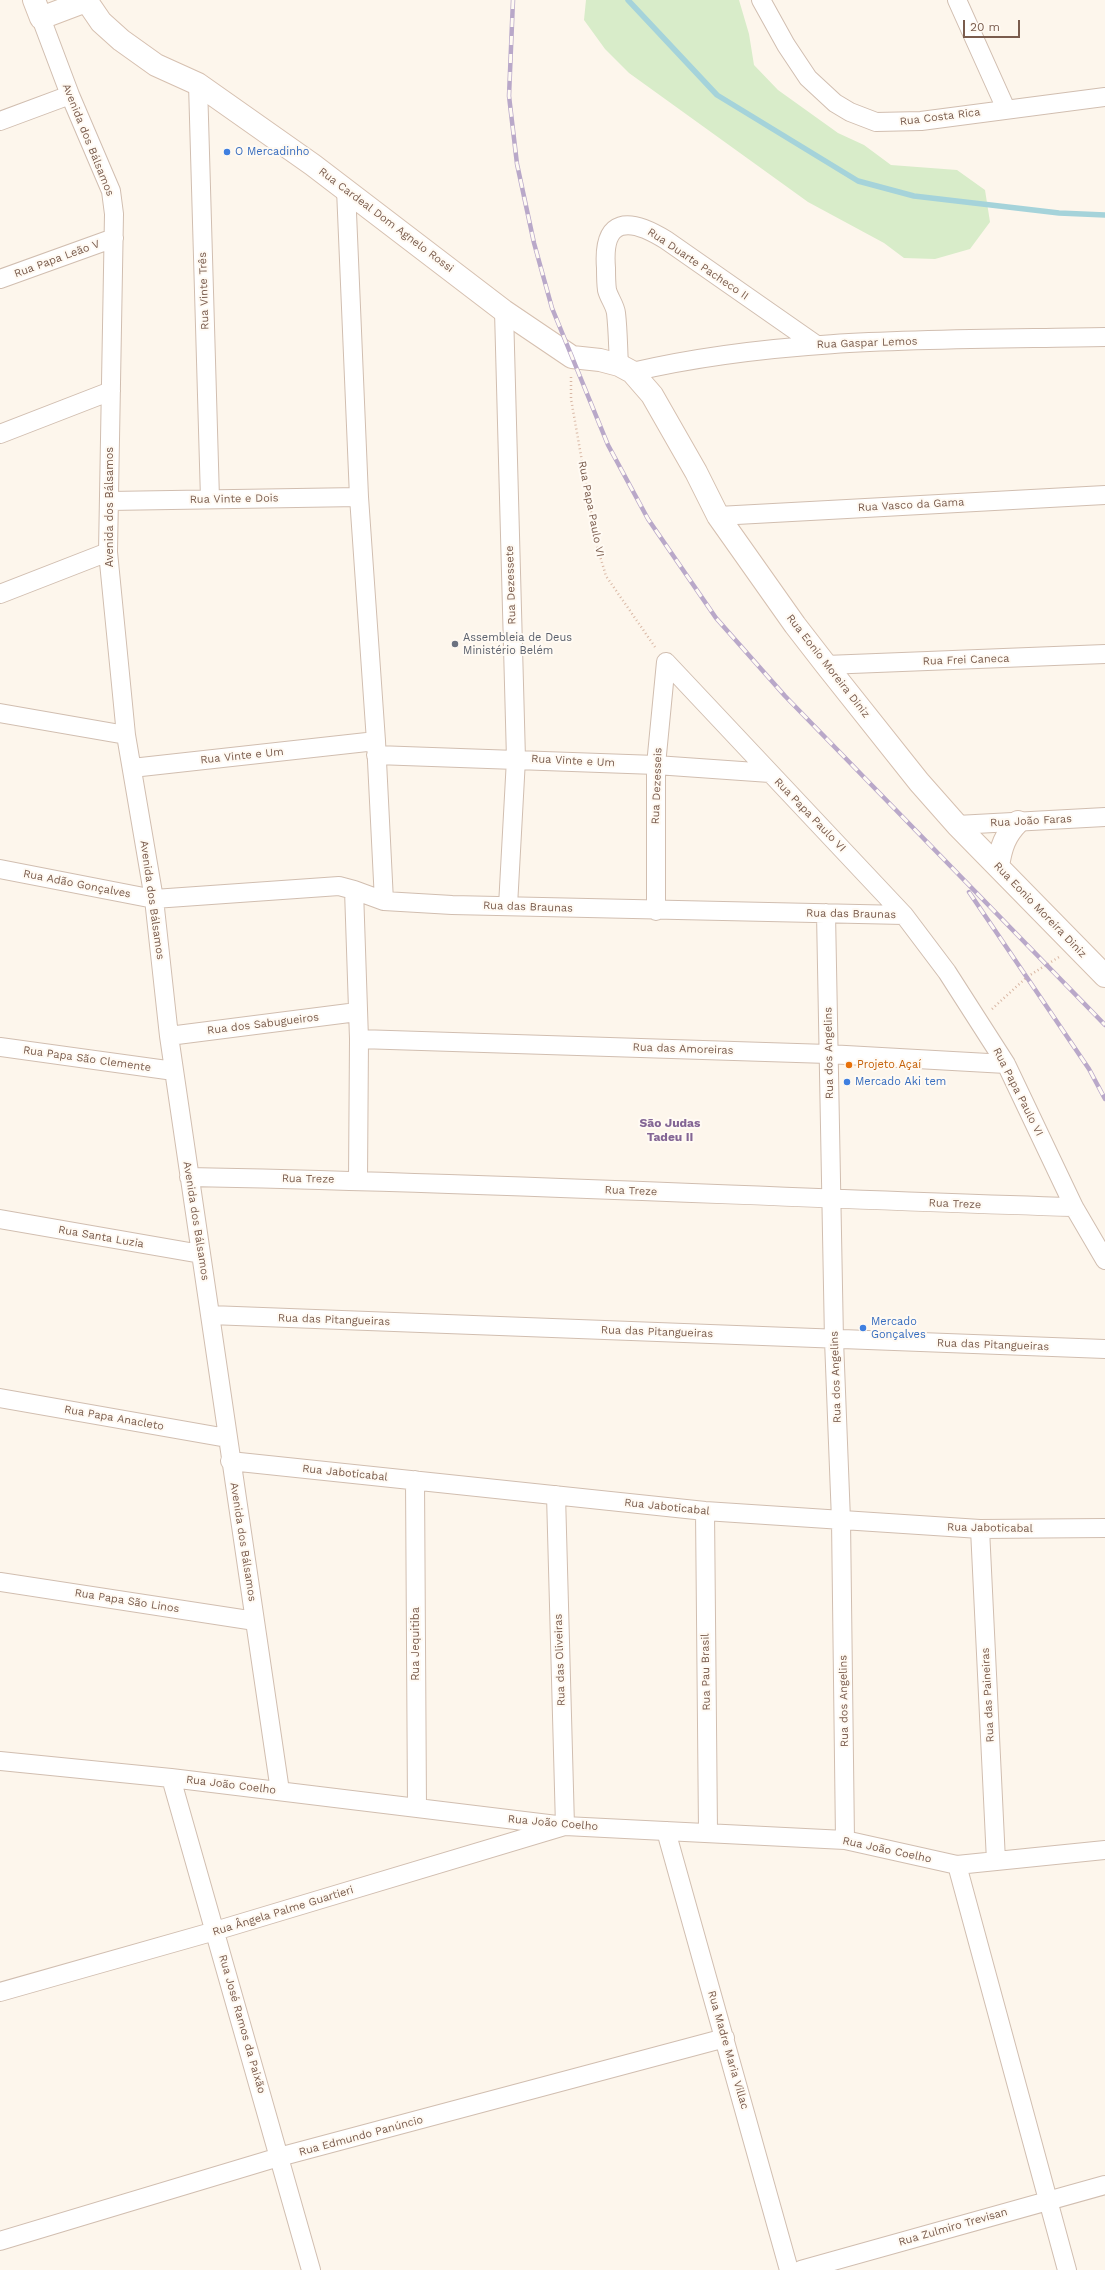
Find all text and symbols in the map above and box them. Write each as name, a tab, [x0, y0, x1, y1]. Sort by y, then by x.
scale bar	[965, 12, 1022, 38]
text: 20 m	[970, 20, 1000, 34]
street label: Avenida dos Bálsamos	[59, 82, 117, 198]
street label: Rua Costa Rica	[899, 106, 981, 128]
place label: O Mercadinho	[235, 145, 309, 159]
marker: O Mercadinho	[222, 147, 232, 157]
street label: Rua Cardeal Dom Agnelo Rossi	[316, 165, 456, 275]
street label: Rua Duarte Pacheco II	[645, 225, 751, 303]
street label: Rua Papa Leão V	[12, 237, 102, 281]
street label: Rua Vinte Três	[196, 252, 212, 330]
street label: Rua Gaspar Lemos	[816, 335, 918, 351]
street label: Avenida dos Bálsamos	[103, 447, 117, 567]
street label: Rua Papa Paulo VI	[575, 460, 607, 558]
street label: Rua Vinte e Dois	[189, 492, 279, 506]
street label: Rua Vasco da Gama	[857, 496, 965, 514]
street label: Rua Dezessete	[503, 545, 519, 625]
street label: Rua Eonio Moreira Diniz	[783, 612, 873, 720]
place label: Assembleia de Deus Ministério Belém	[463, 631, 572, 657]
marker: Assembleia de Deus Ministério Belém	[450, 639, 460, 649]
street label: Rua Frei Caneca	[922, 652, 1010, 668]
street label: Rua Vinte e Um	[200, 745, 284, 767]
street label: Rua Dezesseis	[649, 747, 665, 825]
street label: Rua Vinte e Um	[531, 752, 615, 770]
street label: Rua Papa Paulo VI	[771, 775, 849, 855]
street label: Rua João Faras	[990, 812, 1072, 830]
street label: Avenida dos Bálsamos	[137, 840, 167, 960]
street label: Rua Eonio Moreira Diniz	[991, 859, 1089, 961]
street label: Rua Adão Gonçalves	[22, 867, 132, 901]
street label: Rua das Braunas	[483, 899, 573, 915]
street label: Rua das Braunas	[806, 907, 896, 921]
street label: Rua dos Angelins	[822, 1007, 836, 1099]
street label: Rua dos Sabugueiros	[206, 1011, 320, 1037]
street label: Rua das Amoreiras	[632, 1041, 734, 1057]
street label: Rua Papa São Clemente	[22, 1043, 152, 1075]
street label: Rua Papa Paulo VI	[990, 1046, 1046, 1138]
place label: Projeto Açaí	[857, 1058, 921, 1072]
marker: Projeto Açaí	[844, 1060, 854, 1070]
place label: Mercado Aki tem	[855, 1075, 946, 1089]
marker: Mercado Aki tem	[842, 1077, 852, 1087]
district label: São Judas Tadeu II	[640, 1116, 700, 1144]
street label: Avenida dos Bálsamos	[180, 1161, 212, 1281]
street label: Rua Treze	[282, 1172, 334, 1186]
street label: Rua Treze	[604, 1183, 658, 1199]
street label: Rua Treze	[928, 1196, 982, 1212]
street label: Rua Santa Luzia	[57, 1223, 145, 1251]
street label: Rua das Pitangueiras	[278, 1311, 390, 1329]
place label: Mercado Gonçalves	[871, 1315, 926, 1341]
street label: Rua das Pitangueiras	[601, 1323, 713, 1341]
marker: Mercado Gonçalves	[858, 1323, 868, 1333]
street label: Rua dos Angelins	[828, 1331, 844, 1423]
street label: Rua das Pitangueiras	[937, 1336, 1049, 1354]
street label: Rua Papa Anacleto	[63, 1403, 165, 1433]
street label: Rua Jaboticabal	[302, 1462, 388, 1484]
street label: Avenida dos Bálsamos	[227, 1482, 259, 1602]
street label: Rua Jaboticabal	[624, 1496, 710, 1518]
street label: Rua Jaboticabal	[947, 1521, 1033, 1535]
street label: Rua Papa São Linos	[74, 1586, 180, 1616]
street label: Rua Jequitiba	[409, 1607, 423, 1681]
street label: Rua das Oliveiras	[552, 1614, 568, 1706]
street label: Rua Pau Brasil	[699, 1633, 713, 1711]
street label: Rua das Paineiras	[979, 1647, 997, 1743]
street label: Rua dos Angelins	[837, 1655, 851, 1747]
street label: Rua João Coelho	[185, 1773, 277, 1797]
street label: Rua João Coelho	[507, 1812, 599, 1834]
street label: Rua João Coelho	[841, 1834, 933, 1866]
street label: Rua Ângela Palme Guartieri	[211, 1883, 355, 1939]
street label: Rua José Ramos da Paixão	[216, 1953, 268, 2095]
street label: Rua Madre Maria Villac	[705, 1989, 751, 2111]
street label: Rua Edmundo Panúncio	[297, 2113, 425, 2159]
street label: Rua Zulmiro Trevisan	[897, 2205, 1009, 2249]

